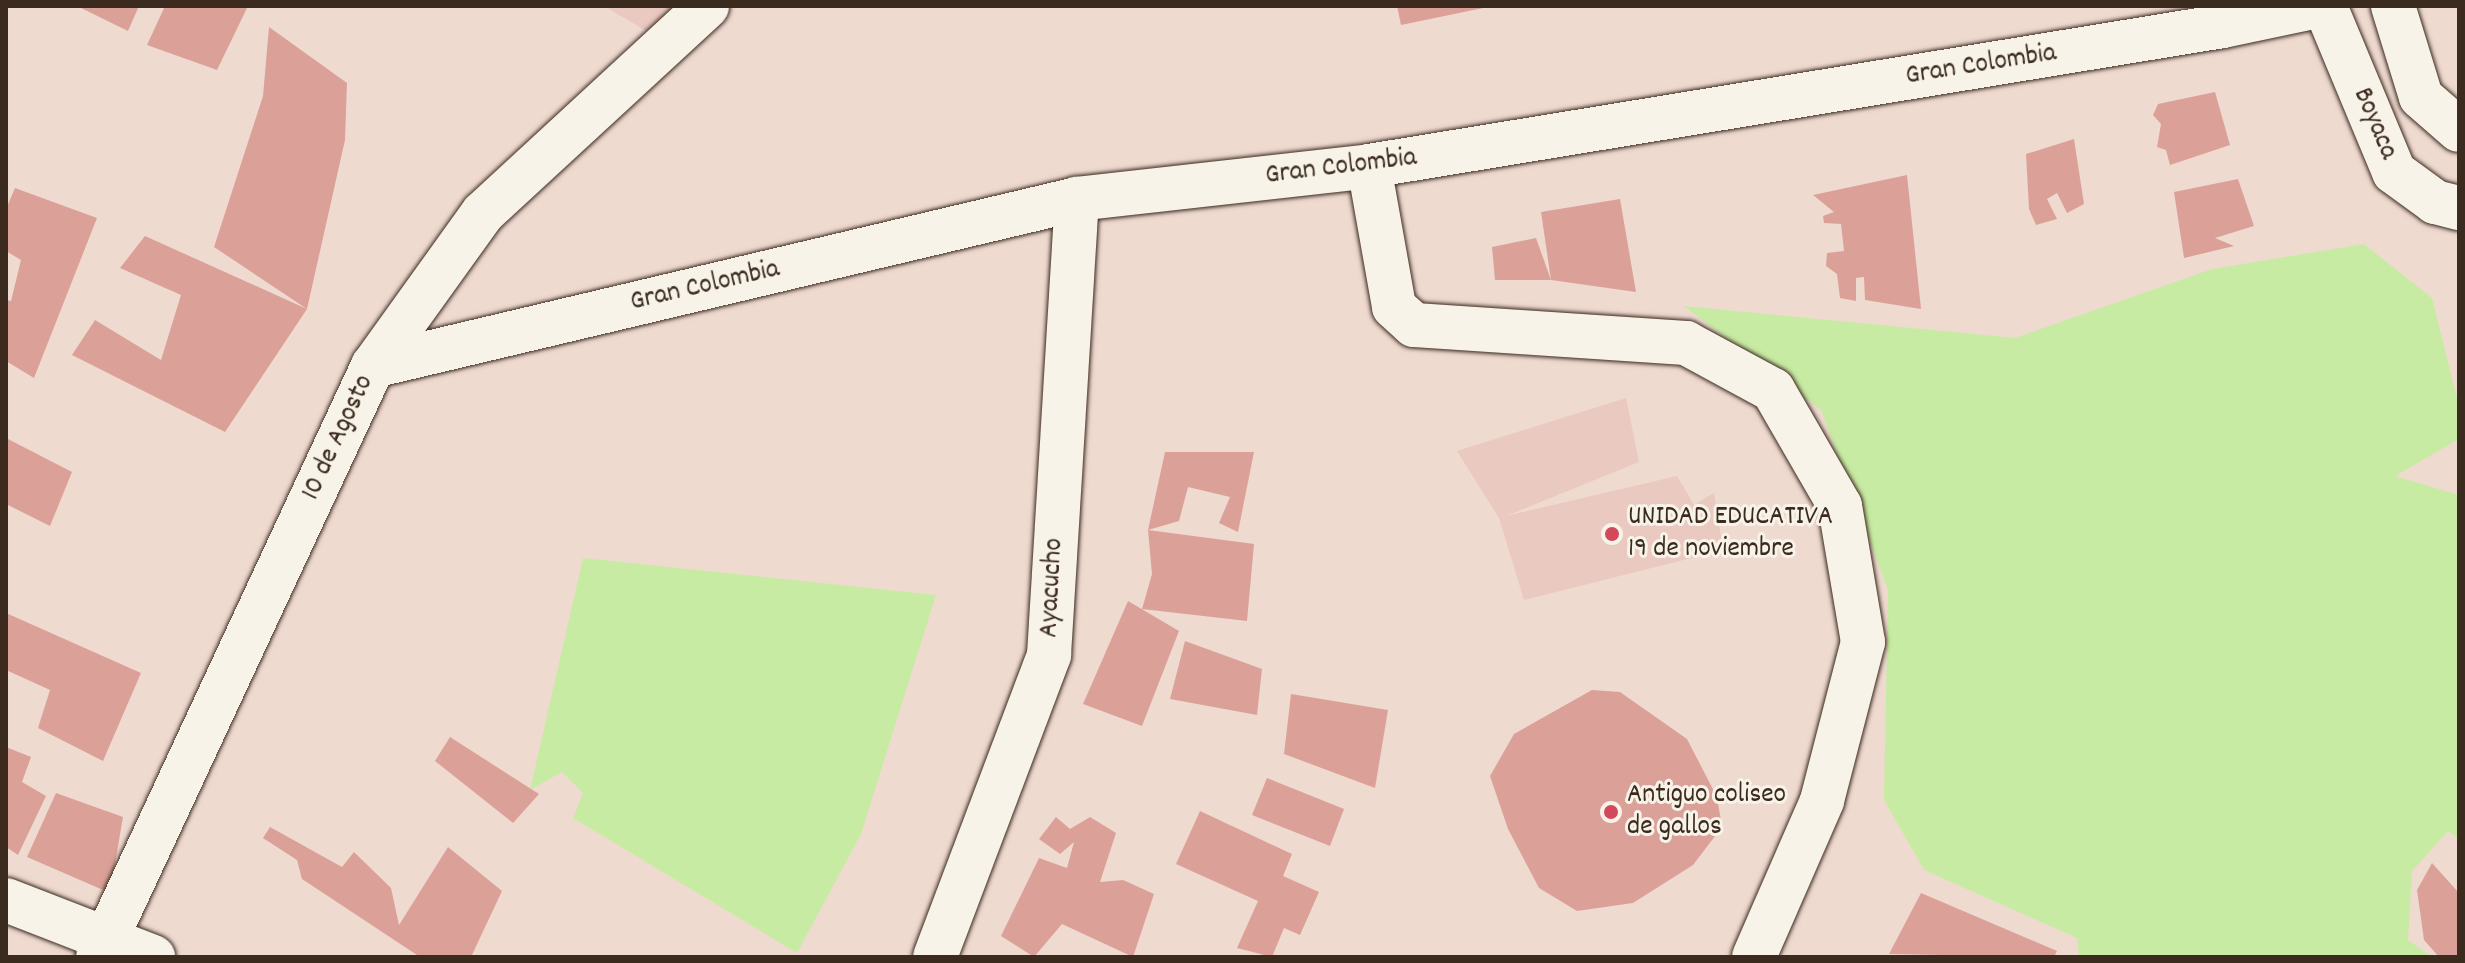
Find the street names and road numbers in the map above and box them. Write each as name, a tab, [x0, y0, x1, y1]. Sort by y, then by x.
street label: Gran Colombia	[1903, 38, 2059, 94]
street label: Boyaca	[2344, 83, 2404, 165]
street label: Gran Colombia	[1263, 142, 1419, 194]
street label: Gran Colombia	[627, 254, 783, 320]
street label: 10 de Agosto	[295, 370, 383, 506]
street label: Ayacucho	[1034, 537, 1072, 639]

